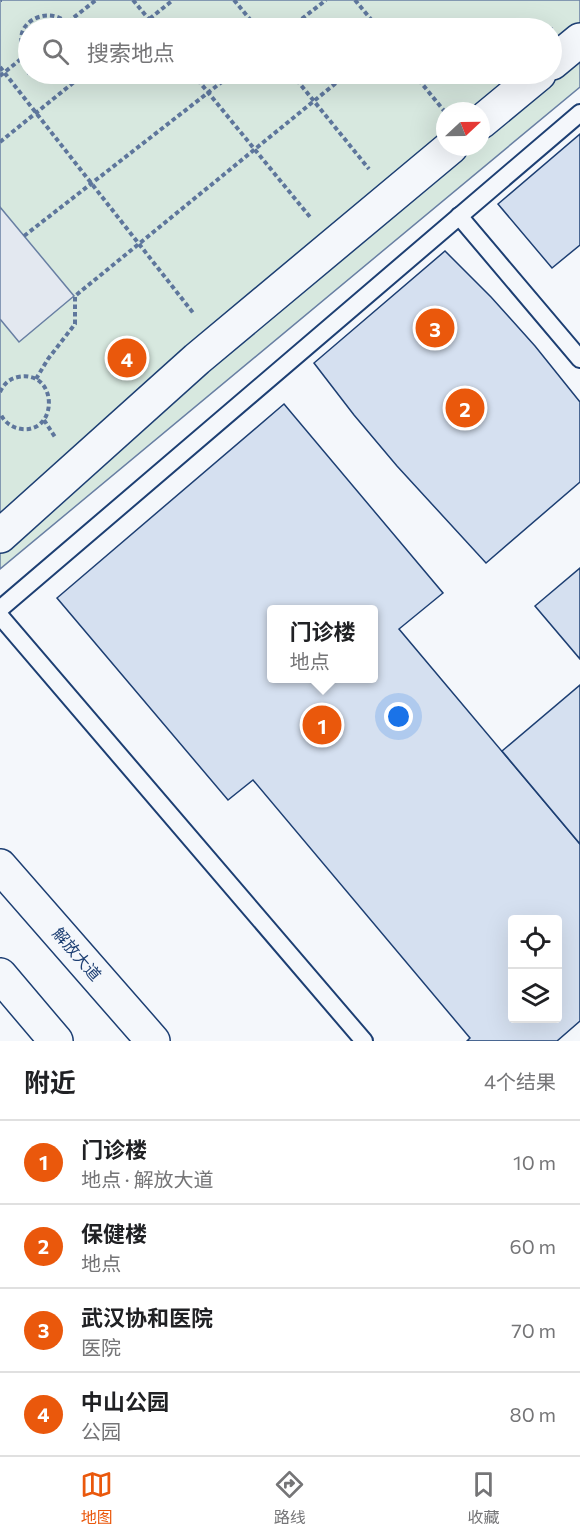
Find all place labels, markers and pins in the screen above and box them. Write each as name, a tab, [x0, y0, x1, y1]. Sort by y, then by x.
pin: 3	[416, 306, 454, 350]
pin: 4	[108, 336, 146, 380]
pin: 2	[446, 386, 484, 430]
pin: 1	[302, 702, 342, 748]

